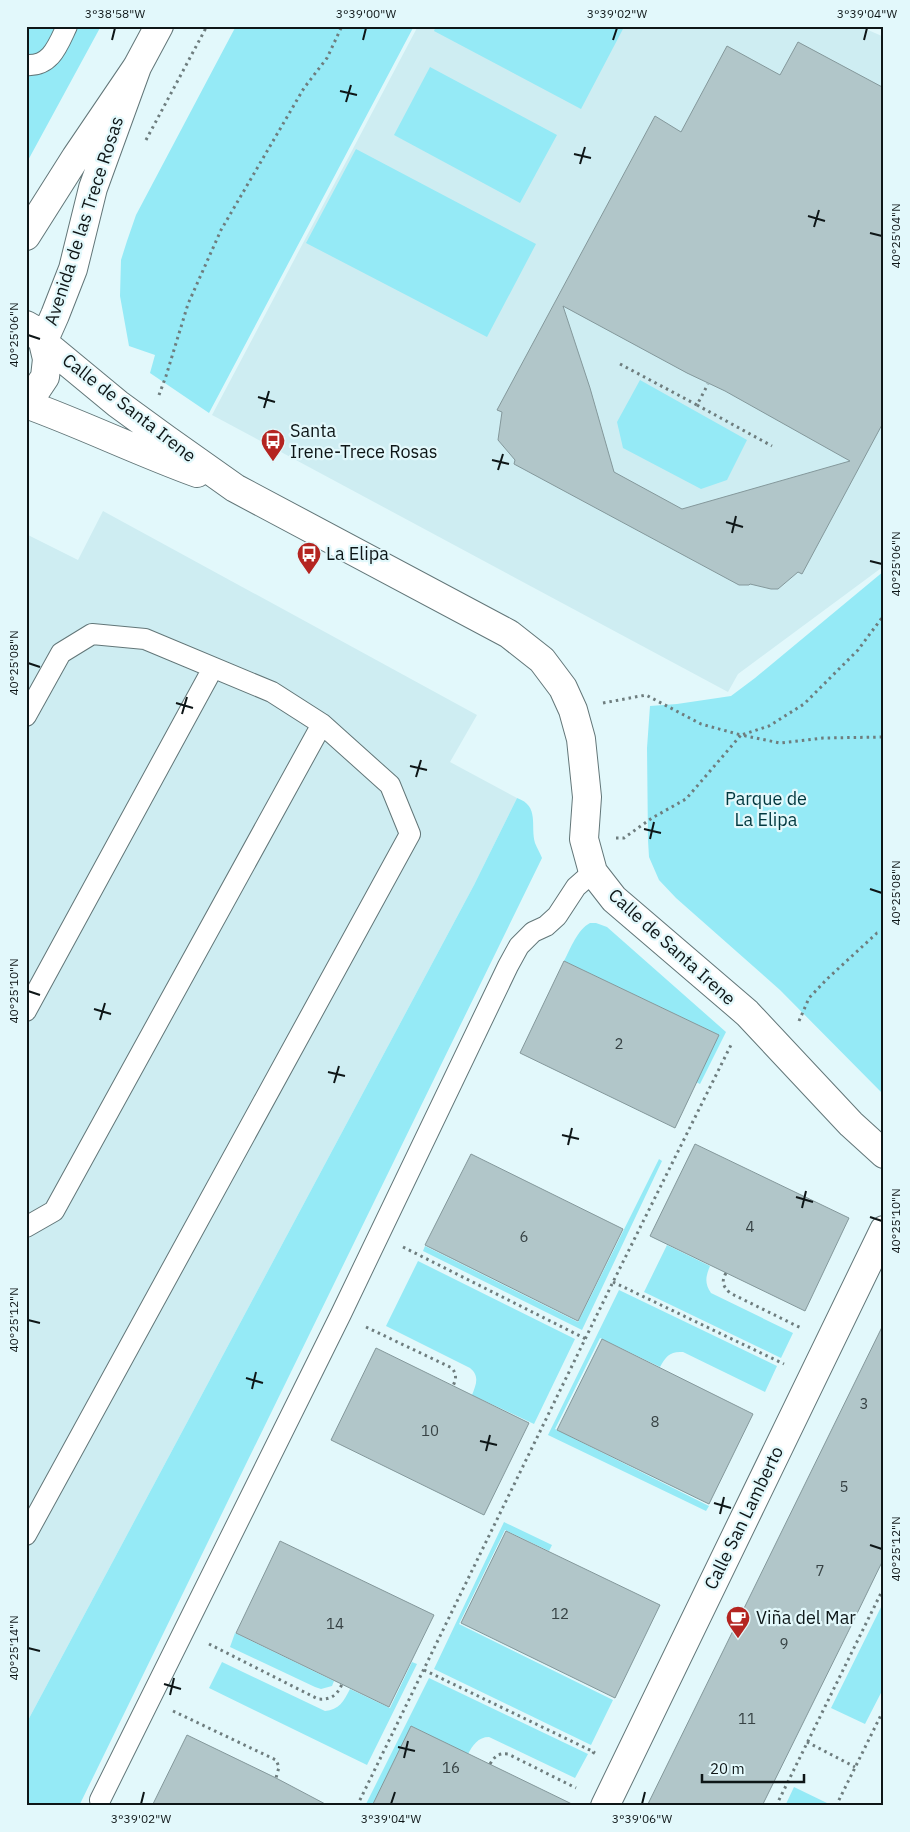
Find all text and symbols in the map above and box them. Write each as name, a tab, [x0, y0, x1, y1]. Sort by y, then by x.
text: 3°38'58"W	[85, 6, 146, 21]
text: 3°39'00"W	[336, 6, 397, 21]
text: 3°39'02"W	[587, 6, 648, 21]
text: 3°39'04"W	[837, 6, 898, 21]
street label: Avenida de las Trece Rosas	[39, 113, 128, 328]
text: 40°25'04"N	[888, 203, 903, 269]
text: 40°25'06"N	[6, 302, 21, 368]
street label: Calle de Santa Irene	[58, 348, 201, 467]
place label: Santa Irene-Trece Rosas	[290, 419, 438, 463]
bus stop icon: Santa Irene-Trece Rosas	[260, 428, 286, 462]
text: 40°25'06"N	[888, 531, 903, 597]
bus stop icon: La Elipa	[296, 541, 322, 575]
place label: La Elipa	[326, 542, 389, 565]
text: 40°25'08"N	[6, 630, 21, 696]
park label: Parque de La Elipa	[725, 787, 807, 831]
text: 40°25'08"N	[888, 860, 903, 926]
street label: Calle de Santa Irene	[604, 883, 741, 1010]
text: 40°25'10"N	[6, 958, 21, 1024]
house number: 2	[614, 1034, 624, 1053]
text: 40°25'10"N	[888, 1188, 903, 1254]
house number: 4	[745, 1217, 755, 1236]
house number: 6	[519, 1227, 529, 1246]
text: 40°25'12"N	[6, 1287, 21, 1353]
house number: 3	[859, 1394, 869, 1413]
house number: 8	[650, 1412, 660, 1431]
house number: 10	[421, 1421, 439, 1440]
street label: Calle San Lamberto	[699, 1442, 788, 1593]
house number: 5	[839, 1477, 849, 1496]
text: 40°25'12"N	[888, 1516, 903, 1582]
house number: 7	[815, 1561, 825, 1580]
house number: 12	[551, 1604, 569, 1623]
cafe icon: Viña del Mar	[725, 1605, 751, 1639]
place label: Viña del Mar	[756, 1606, 856, 1629]
house number: 14	[326, 1614, 344, 1633]
text: 40°25'14"N	[6, 1615, 21, 1681]
house number: 9	[779, 1634, 789, 1653]
house number: 11	[738, 1709, 756, 1728]
scale bar	[702, 1752, 805, 1784]
house number: 16	[442, 1758, 460, 1777]
text: 20 m	[710, 1759, 745, 1778]
text: 3°39'02"W	[111, 1811, 172, 1826]
text: 3°39'04"W	[361, 1811, 422, 1826]
text: 3°39'06"W	[612, 1811, 673, 1826]

